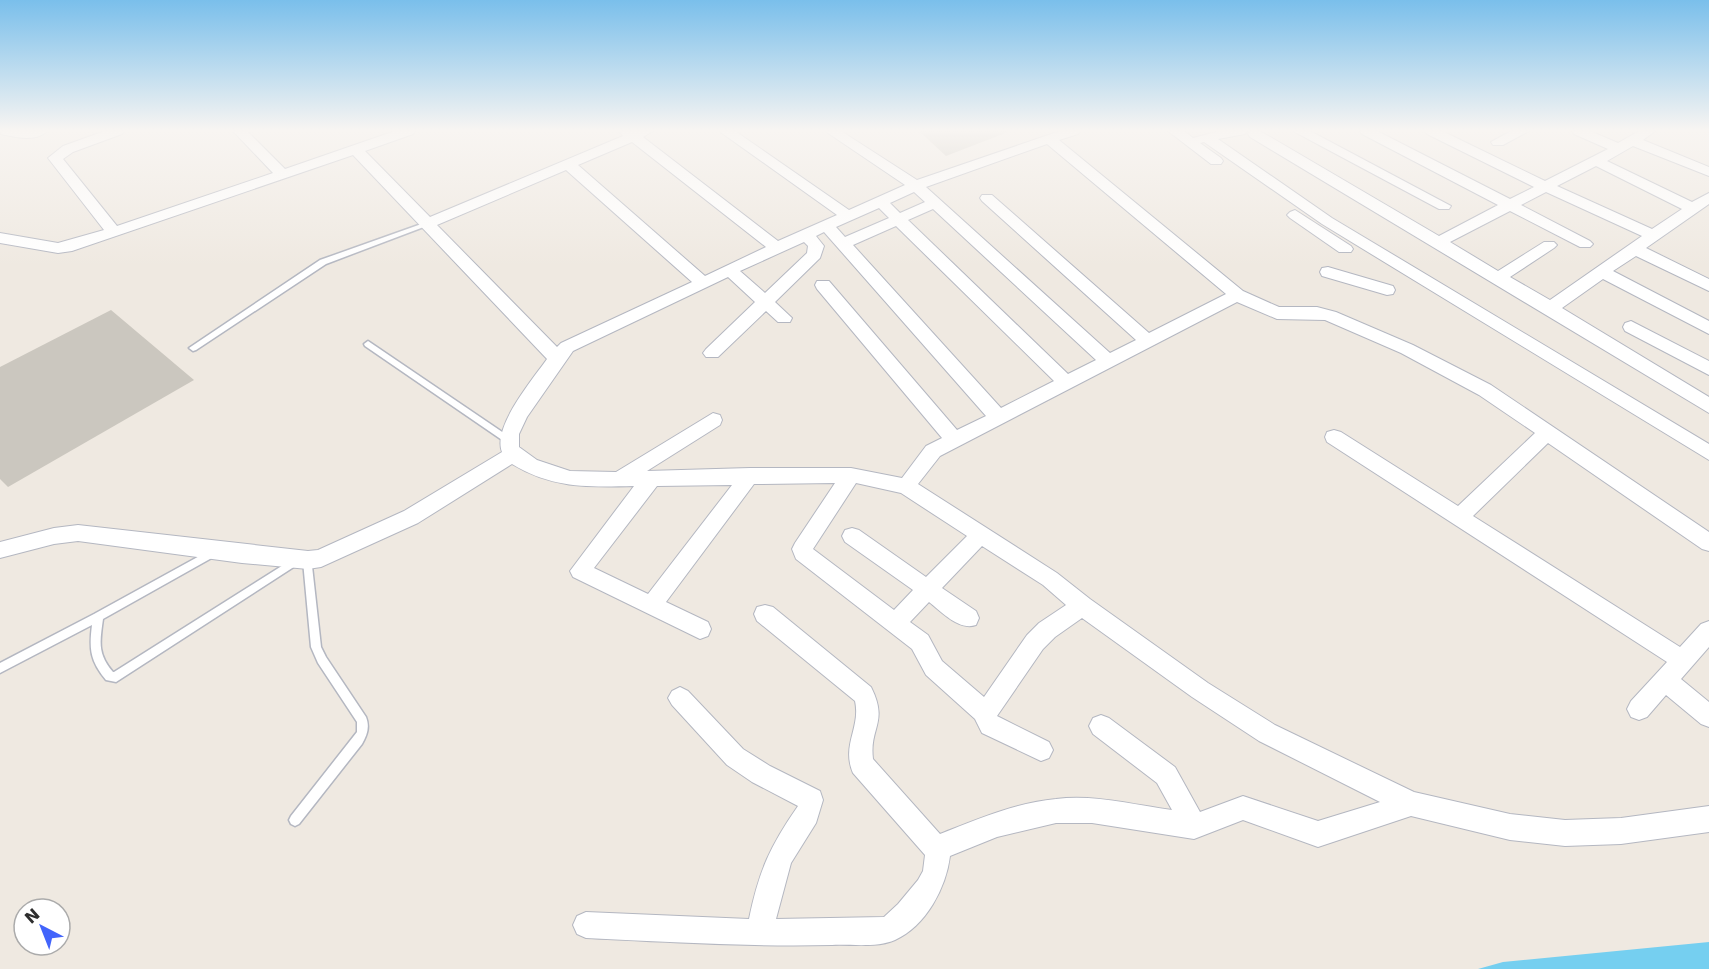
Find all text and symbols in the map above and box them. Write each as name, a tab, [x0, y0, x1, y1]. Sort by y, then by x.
north arrow	[12, 897, 72, 957]
text: N	[21, 905, 44, 928]

